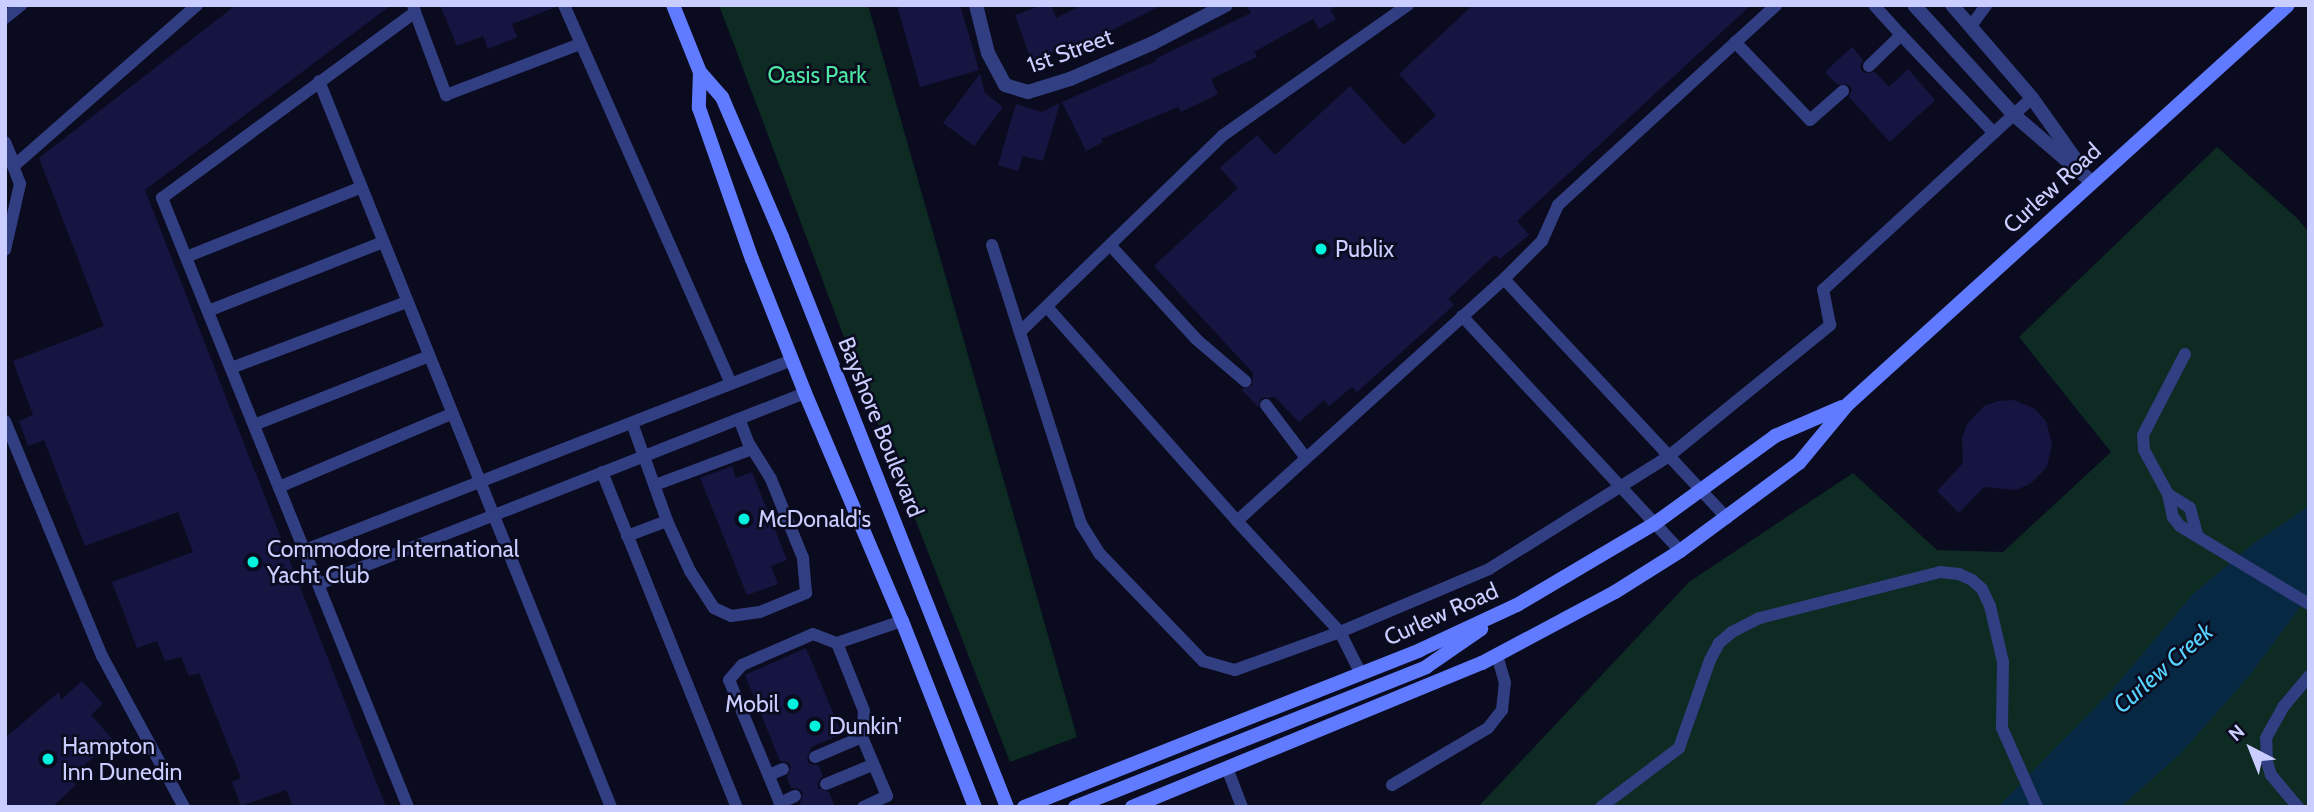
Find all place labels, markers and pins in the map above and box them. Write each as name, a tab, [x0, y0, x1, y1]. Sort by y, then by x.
place label: Publix	[1335, 235, 1394, 263]
marker: Publix	[1313, 241, 1329, 257]
place label: McDonald's	[758, 505, 871, 533]
marker: McDonald's	[736, 511, 752, 527]
place label: Commodore International Yacht Club	[267, 535, 519, 589]
marker: Commodore International Yacht Club	[245, 554, 261, 570]
place label: Mobil	[725, 690, 779, 718]
marker: Mobil	[785, 696, 801, 712]
place label: Dunkin'	[829, 712, 902, 740]
marker: Dunkin'	[807, 718, 823, 734]
place label: Hampton Inn Dunedin	[62, 732, 182, 786]
marker: Hampton Inn Dunedin	[40, 751, 56, 767]

